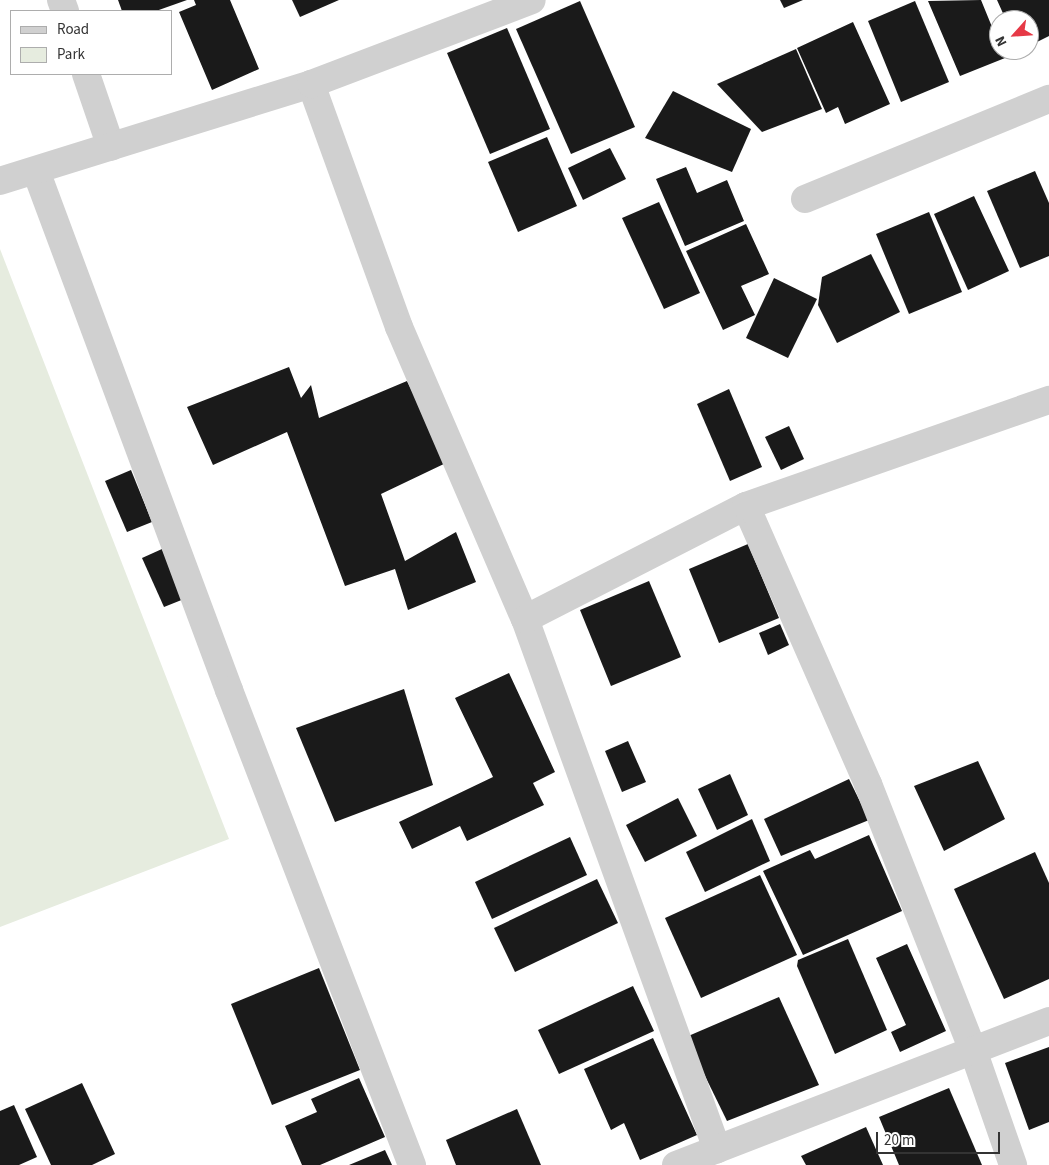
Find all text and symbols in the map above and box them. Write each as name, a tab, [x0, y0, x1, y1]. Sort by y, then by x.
legend	[10, 10, 172, 75]
north arrow	[989, 10, 1039, 60]
text: Road	[57, 19, 89, 40]
text: N	[990, 33, 1012, 50]
text: Park	[57, 44, 85, 65]
scale bar	[879, 1122, 1003, 1154]
text: 20 m	[884, 1130, 914, 1151]

